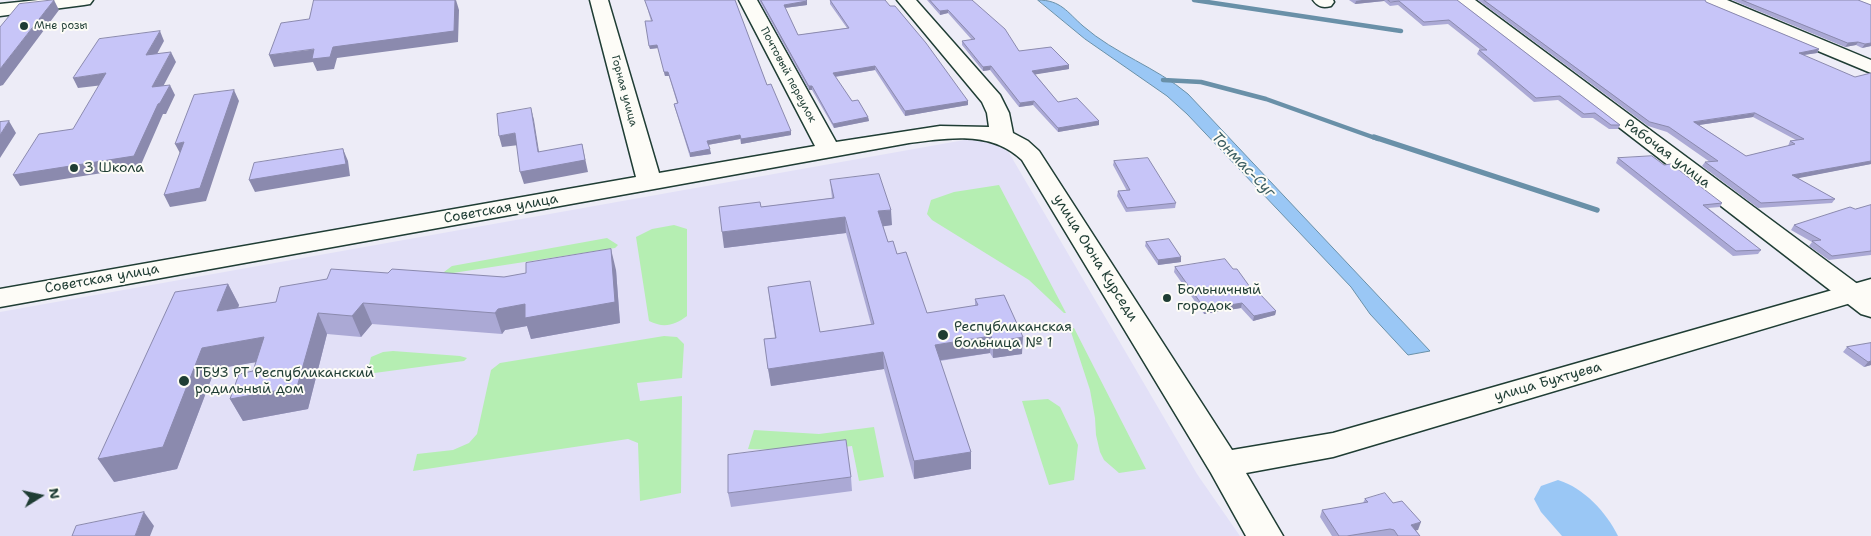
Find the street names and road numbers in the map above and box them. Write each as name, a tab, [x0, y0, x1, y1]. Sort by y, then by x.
street label: Почтовый переулок	[757, 25, 819, 125]
street label: Горная улица	[608, 54, 640, 128]
street label: Рабочая улица	[1621, 116, 1713, 192]
street label: Советская улица	[443, 191, 559, 227]
street label: улица Оюна Курседи	[1049, 191, 1141, 325]
street label: Советская улица	[44, 261, 160, 297]
street label: улица Бухтуева	[1492, 359, 1604, 405]

